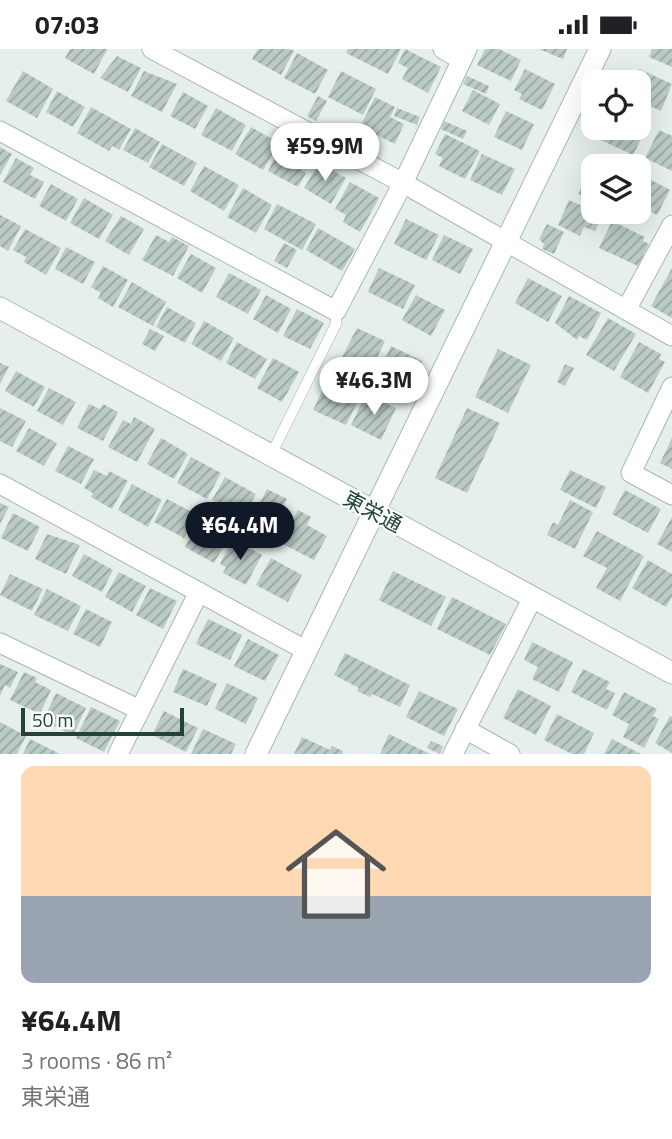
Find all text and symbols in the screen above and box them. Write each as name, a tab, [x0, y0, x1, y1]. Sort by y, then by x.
text: 07:03	[35, 5, 100, 44]
map controls	[581, 70, 651, 224]
button: locate	[581, 70, 651, 140]
pin: ¥59.9M	[268, 123, 382, 183]
text: ¥59.9M	[286, 128, 364, 163]
button: layers	[581, 154, 651, 224]
pin: ¥46.3M	[317, 357, 431, 417]
text: ¥46.3M	[335, 362, 413, 397]
street label: 東栄通	[338, 482, 408, 540]
pin: ¥64.4M	[183, 503, 297, 562]
text: ¥64.4M	[201, 507, 279, 542]
scale bar	[21, 705, 184, 737]
text: 50 m	[32, 705, 73, 734]
icon: home	[273, 811, 399, 937]
text: ¥64.4M	[21, 997, 122, 1043]
text: 3 rooms · 86 m²	[21, 1043, 172, 1078]
text: 東栄通	[21, 1079, 90, 1114]

